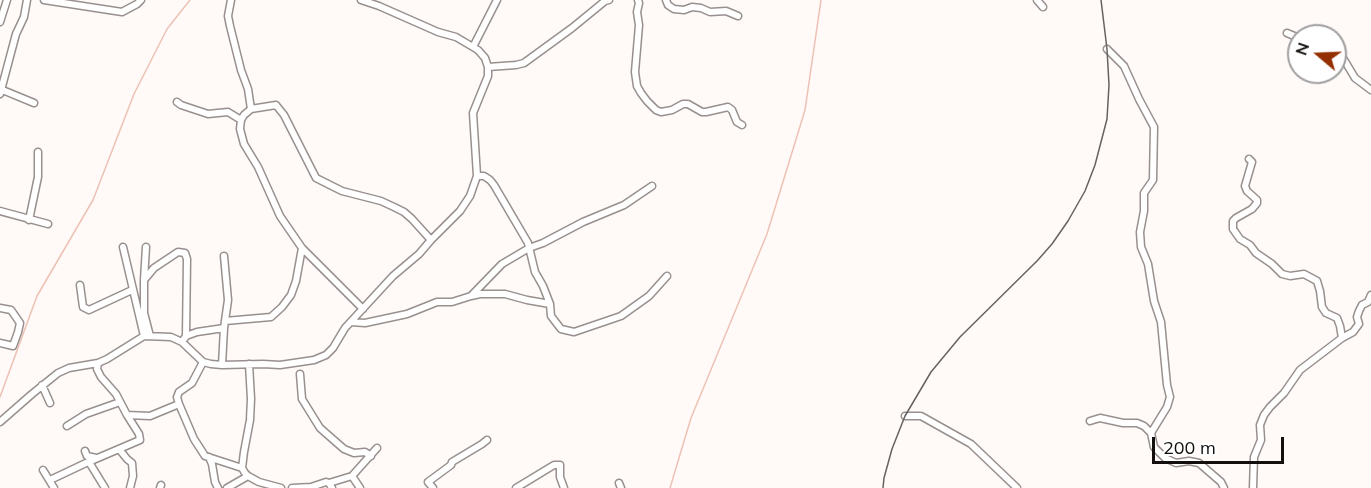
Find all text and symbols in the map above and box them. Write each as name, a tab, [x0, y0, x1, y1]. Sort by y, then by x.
north arrow	[1287, 24, 1347, 84]
text: N	[1290, 40, 1313, 58]
scale bar	[1155, 425, 1287, 463]
text: 200 m	[1163, 436, 1216, 459]

